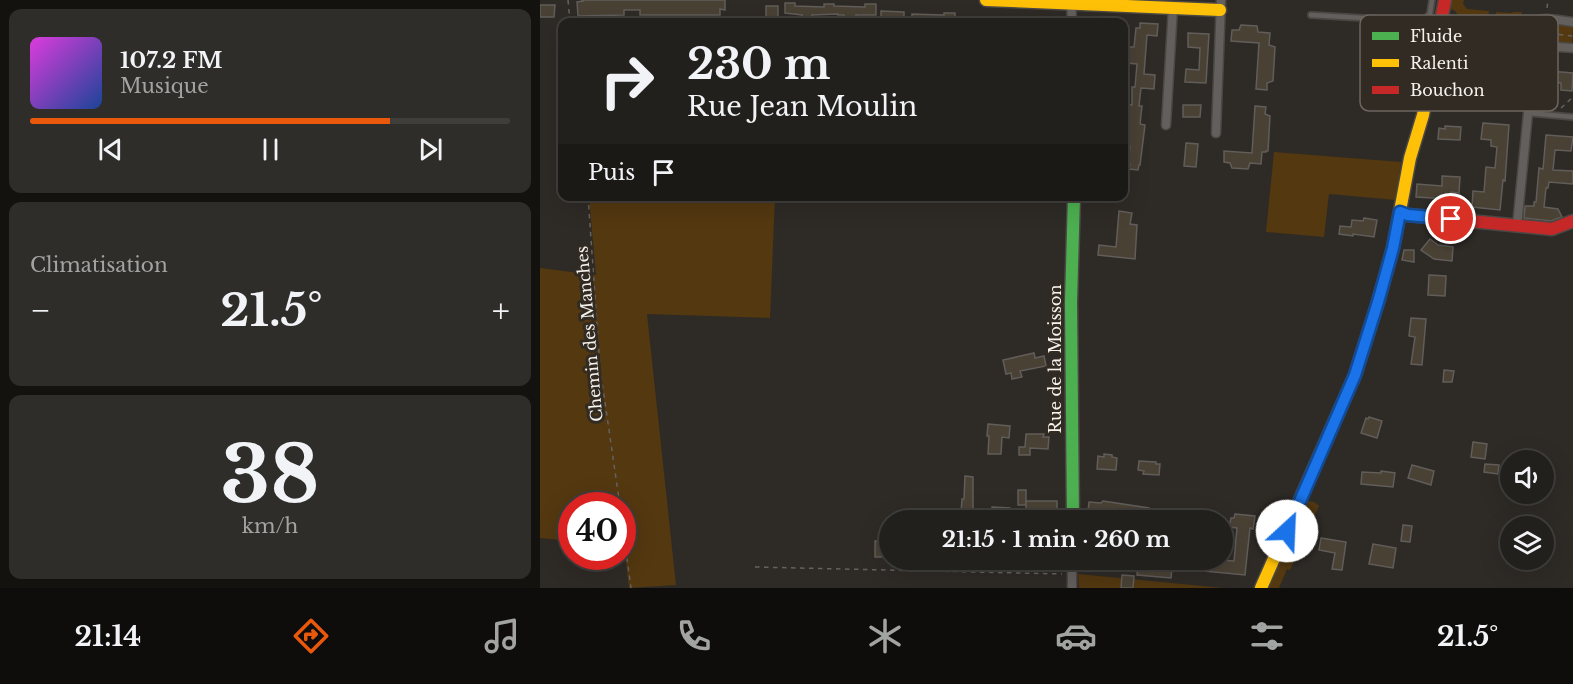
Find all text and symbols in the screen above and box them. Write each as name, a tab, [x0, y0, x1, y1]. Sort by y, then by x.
legend	[1360, 15, 1558, 111]
text: Fluide	[1410, 26, 1462, 46]
text: 230 m	[687, 38, 830, 90]
icon: right	[588, 42, 666, 120]
text: 107.2 FM	[120, 47, 223, 74]
text: Ralenti	[1410, 53, 1469, 73]
text: Musique	[120, 74, 209, 98]
text: Bouchon	[1410, 80, 1485, 100]
text: Rue Jean Moulin	[687, 90, 917, 123]
icon: previous	[94, 133, 127, 166]
icon: pause	[254, 133, 287, 166]
icon: next	[414, 133, 447, 166]
icon: arrive	[647, 156, 680, 189]
text: Puis	[588, 159, 635, 186]
pin	[1425, 193, 1476, 244]
icon: arrive	[1434, 202, 1467, 235]
street label: Chemin des Manches	[571, 245, 607, 423]
text: Climatisation	[30, 253, 168, 277]
text: 21.5°	[220, 282, 323, 338]
street label: Rue de la Moisson	[1045, 284, 1065, 434]
text: −	[30, 290, 51, 331]
text: +	[492, 290, 510, 331]
text: 38	[220, 426, 320, 523]
map controls	[1500, 450, 1554, 570]
button: sound	[1500, 450, 1554, 504]
speed limit sign: 40	[558, 492, 636, 570]
position arrow	[1255, 499, 1319, 563]
text: km/h	[242, 514, 298, 538]
button: layers	[1500, 516, 1554, 570]
text: 21:15 · 1 min · 260 m	[942, 526, 1170, 553]
icon: directions	[290, 615, 332, 657]
icon: music	[481, 615, 523, 657]
icon: phone	[673, 615, 715, 657]
icon: climate	[864, 615, 906, 657]
icon: car	[1055, 615, 1097, 657]
icon: filters	[1246, 615, 1288, 657]
text: 21:14	[75, 620, 141, 653]
text: 21.5°	[1437, 620, 1498, 653]

